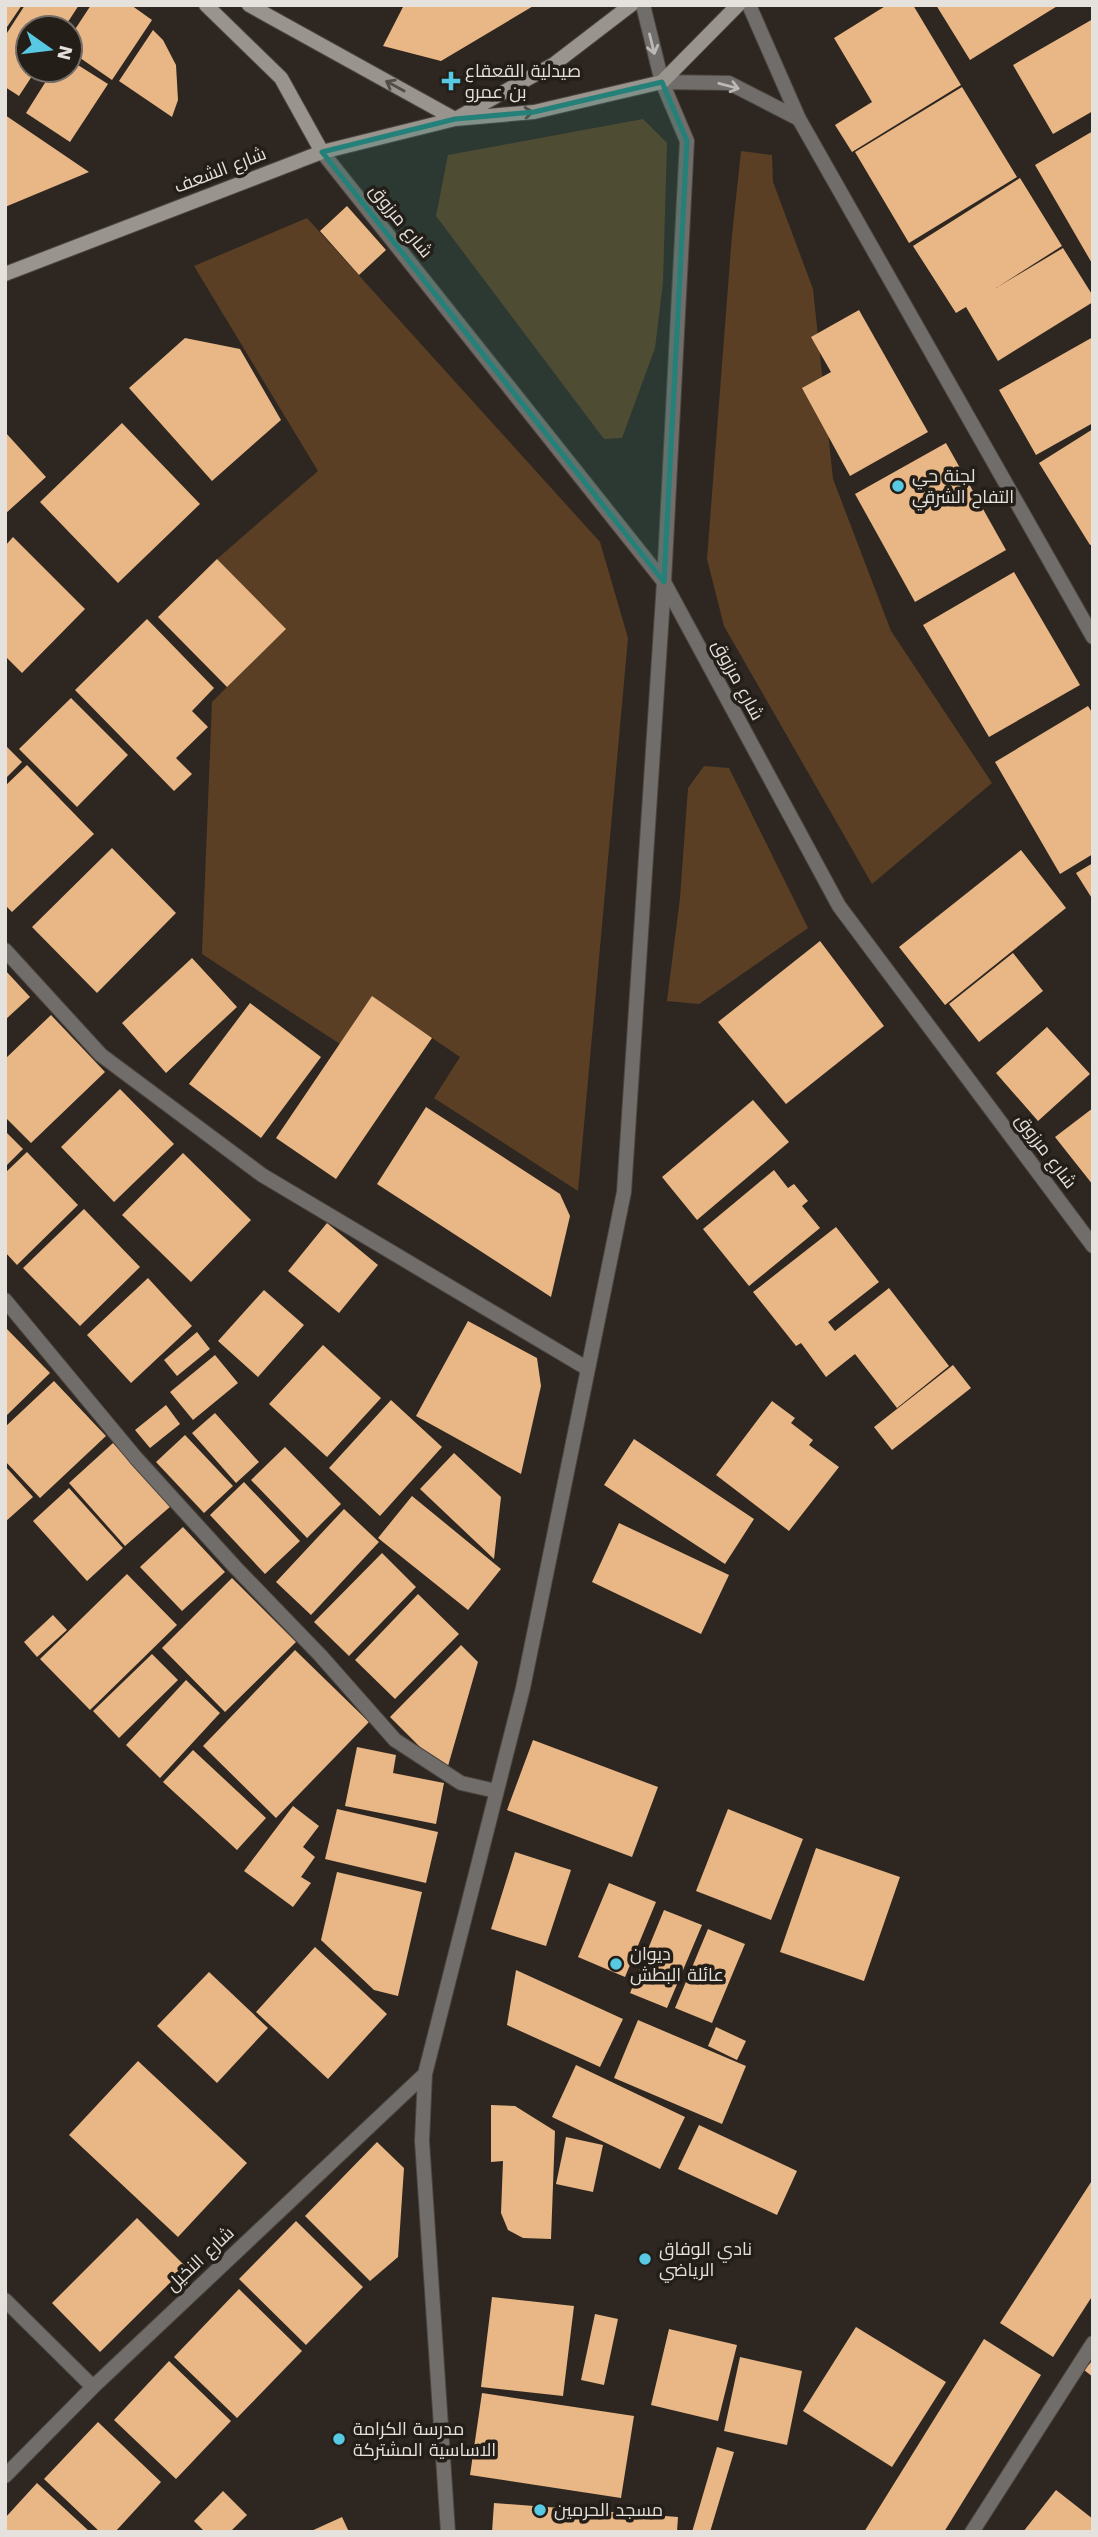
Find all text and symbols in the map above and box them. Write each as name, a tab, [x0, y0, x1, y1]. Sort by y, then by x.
north arrow	[14, 14, 84, 84]
one-way arrow	[646, 32, 659, 55]
text: N	[52, 43, 78, 63]
place label: صيدلية القعقاع بن عمرو	[465, 60, 581, 103]
marker: صيدلية القعقاع بن عمرو	[443, 73, 459, 89]
one-way arrow	[385, 79, 406, 92]
one-way arrow	[718, 80, 740, 93]
one-way arrow	[511, 106, 534, 119]
street label: شارع الشعف	[171, 142, 269, 199]
street label: شارع مرزوق	[364, 180, 437, 263]
place label: لجنة حي التفاح الشرقي	[912, 465, 1014, 511]
marker: لجنة حي التفاح الشرقي	[890, 478, 906, 494]
street label: شارع مرزوق	[707, 636, 768, 725]
street label: شارع مرزوق	[1010, 1109, 1081, 1193]
place label: ديوان عائلة البطش	[630, 1943, 724, 1986]
marker: ديوان عائلة البطش	[608, 1956, 624, 1972]
street label: شارع النخيل	[161, 2222, 239, 2297]
place label: نادي الوفاق الرياضي	[659, 2238, 752, 2283]
marker: نادي الوفاق الرياضي	[637, 2251, 653, 2267]
place label: مدرسة الكرامة الاساسية المشتركة	[353, 2418, 496, 2461]
marker: مدرسة الكرامة الاساسية المشتركة	[331, 2431, 347, 2447]
place label: مسجد الحرمين	[554, 2499, 663, 2521]
marker: مسجد الحرمين	[532, 2502, 548, 2518]

